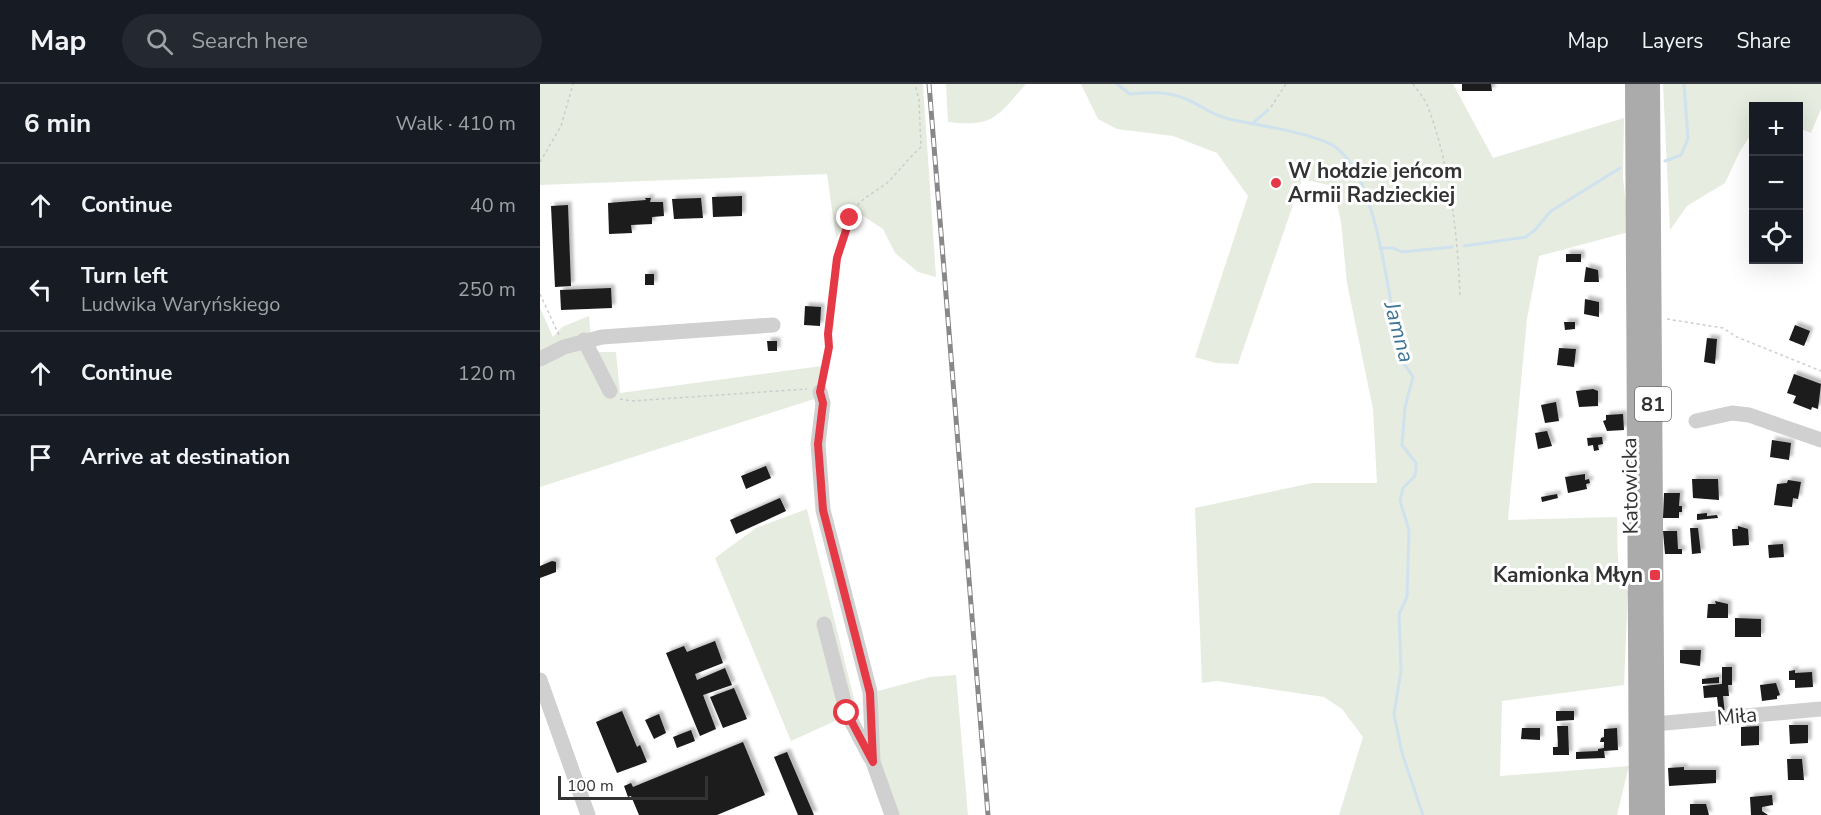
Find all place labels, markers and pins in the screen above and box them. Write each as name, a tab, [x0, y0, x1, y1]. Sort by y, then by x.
place label: W hołdzie jeńcom Armii Radzieckiej	[1288, 157, 1462, 209]
marker: W hołdzie jeńcom Armii Radzieckiej	[1269, 176, 1283, 190]
place label: Kamionka Młyn	[1493, 561, 1643, 589]
marker: Kamionka Młyn	[1648, 568, 1662, 582]

